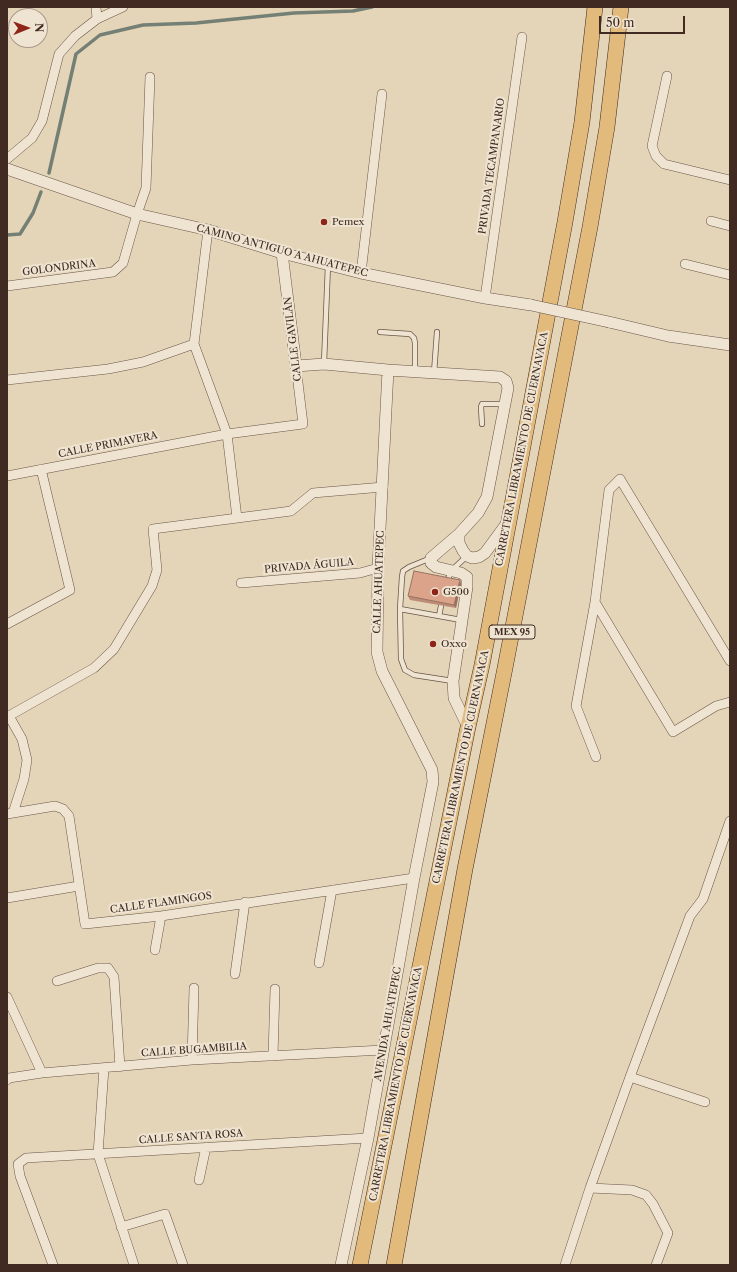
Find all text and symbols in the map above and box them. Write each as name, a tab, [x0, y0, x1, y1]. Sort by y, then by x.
north arrow	[8, 8, 48, 48]
scale bar	[601, 8, 687, 34]
text: 50 m	[606, 15, 635, 30]
text: N	[32, 23, 46, 33]
street label: PRIVADA TECAMPANARIO	[477, 97, 507, 235]
place label: Pemex	[332, 216, 364, 228]
marker: Pemex	[319, 217, 329, 227]
street label: CAMINO ANTIGUO A AHUATEPEC	[195, 222, 369, 280]
street label: GOLONDRINA	[22, 258, 96, 278]
street label: CALLE GAVILÁN	[282, 296, 304, 382]
street label: CARRETERA LIBRAMIENTO DE CUERNAVACA	[493, 331, 551, 567]
street label: CALLE PRIMAVERA	[57, 429, 159, 461]
street label: CALLE AHUATEPEC	[371, 530, 387, 634]
street label: PRIVADA ÁGUILA	[264, 556, 354, 576]
place label: G500	[443, 586, 469, 598]
marker: G500	[430, 587, 440, 597]
road number: MEX 95	[489, 625, 535, 639]
place label: Oxxo	[441, 638, 467, 650]
marker: Oxxo	[428, 639, 438, 649]
street label: CARRETERA LIBRAMIENTO DE CUERNAVACA	[430, 649, 492, 885]
street label: CALLE FLAMINGOS	[109, 890, 213, 916]
street label: CARRETERA LIBRAMIENTO DE CUERNAVACA	[367, 966, 425, 1202]
street label: AVENIDA AHUATEPEC	[372, 966, 404, 1082]
street label: CALLE BUGAMBILIA	[141, 1040, 247, 1060]
street label: CALLE SANTA ROSA	[138, 1127, 244, 1147]

